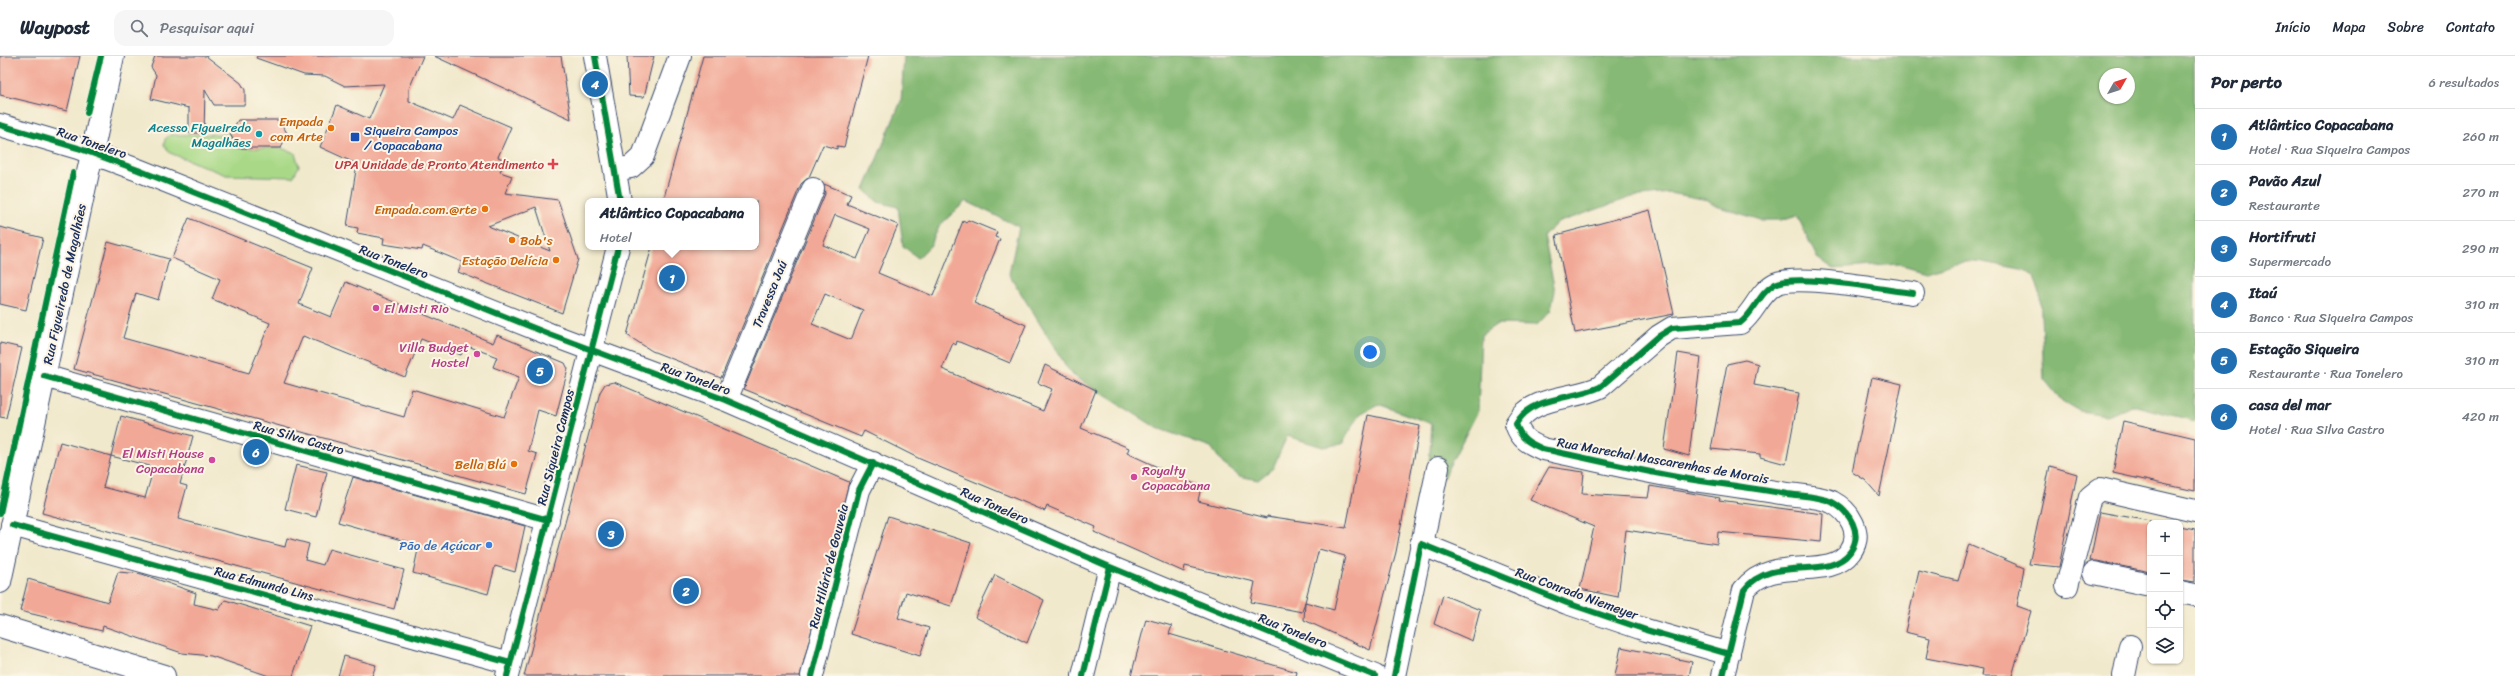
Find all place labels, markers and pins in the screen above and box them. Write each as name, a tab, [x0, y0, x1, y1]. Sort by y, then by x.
pin: 4	[582, 69, 608, 99]
place label: Empada com Arte	[270, 110, 323, 148]
place label: Acesso Figueiredo Magalhães	[147, 116, 252, 154]
place label: Siqueira Campos / Copacabana	[364, 119, 458, 157]
marker: Empada com Arte	[326, 123, 336, 133]
marker: Acesso Figueiredo Magalhães	[254, 129, 264, 139]
marker: Siqueira Campos / Copacabana	[349, 131, 361, 143]
place label: UPA Unidade de Pronto Atendimento	[335, 153, 544, 176]
marker: UPA Unidade de Pronto Atendimento	[547, 158, 559, 170]
place label: Empada.com.@rte	[375, 198, 477, 221]
marker: Empada.com.@rte	[480, 204, 490, 214]
place label: Bob's	[520, 229, 553, 252]
marker: Bob's	[507, 235, 517, 245]
place label: Estação Delícia	[462, 249, 548, 272]
marker: Estação Delícia	[551, 255, 561, 265]
pin: 1	[659, 263, 685, 293]
place label: El Misti Rio	[384, 297, 449, 320]
marker: El Misti Rio	[371, 303, 381, 313]
place label: Villa Budget Hostel	[399, 336, 469, 374]
marker: Villa Budget Hostel	[472, 349, 482, 359]
pin: 5	[527, 356, 553, 386]
pin: 6	[243, 437, 269, 467]
place label: El Misti House Copacabana	[122, 442, 204, 480]
place label: Bella Blú	[455, 453, 506, 476]
marker: El Misti House Copacabana	[207, 455, 217, 465]
marker: Bella Blú	[509, 459, 519, 469]
place label: Royalty Copacabana	[1142, 459, 1211, 497]
marker: Royalty Copacabana	[1129, 472, 1139, 482]
pin: 3	[598, 519, 624, 549]
place label: Pão de Açúcar	[399, 534, 482, 557]
marker: Pão de Açúcar	[484, 540, 494, 550]
pin: 2	[673, 576, 699, 606]

